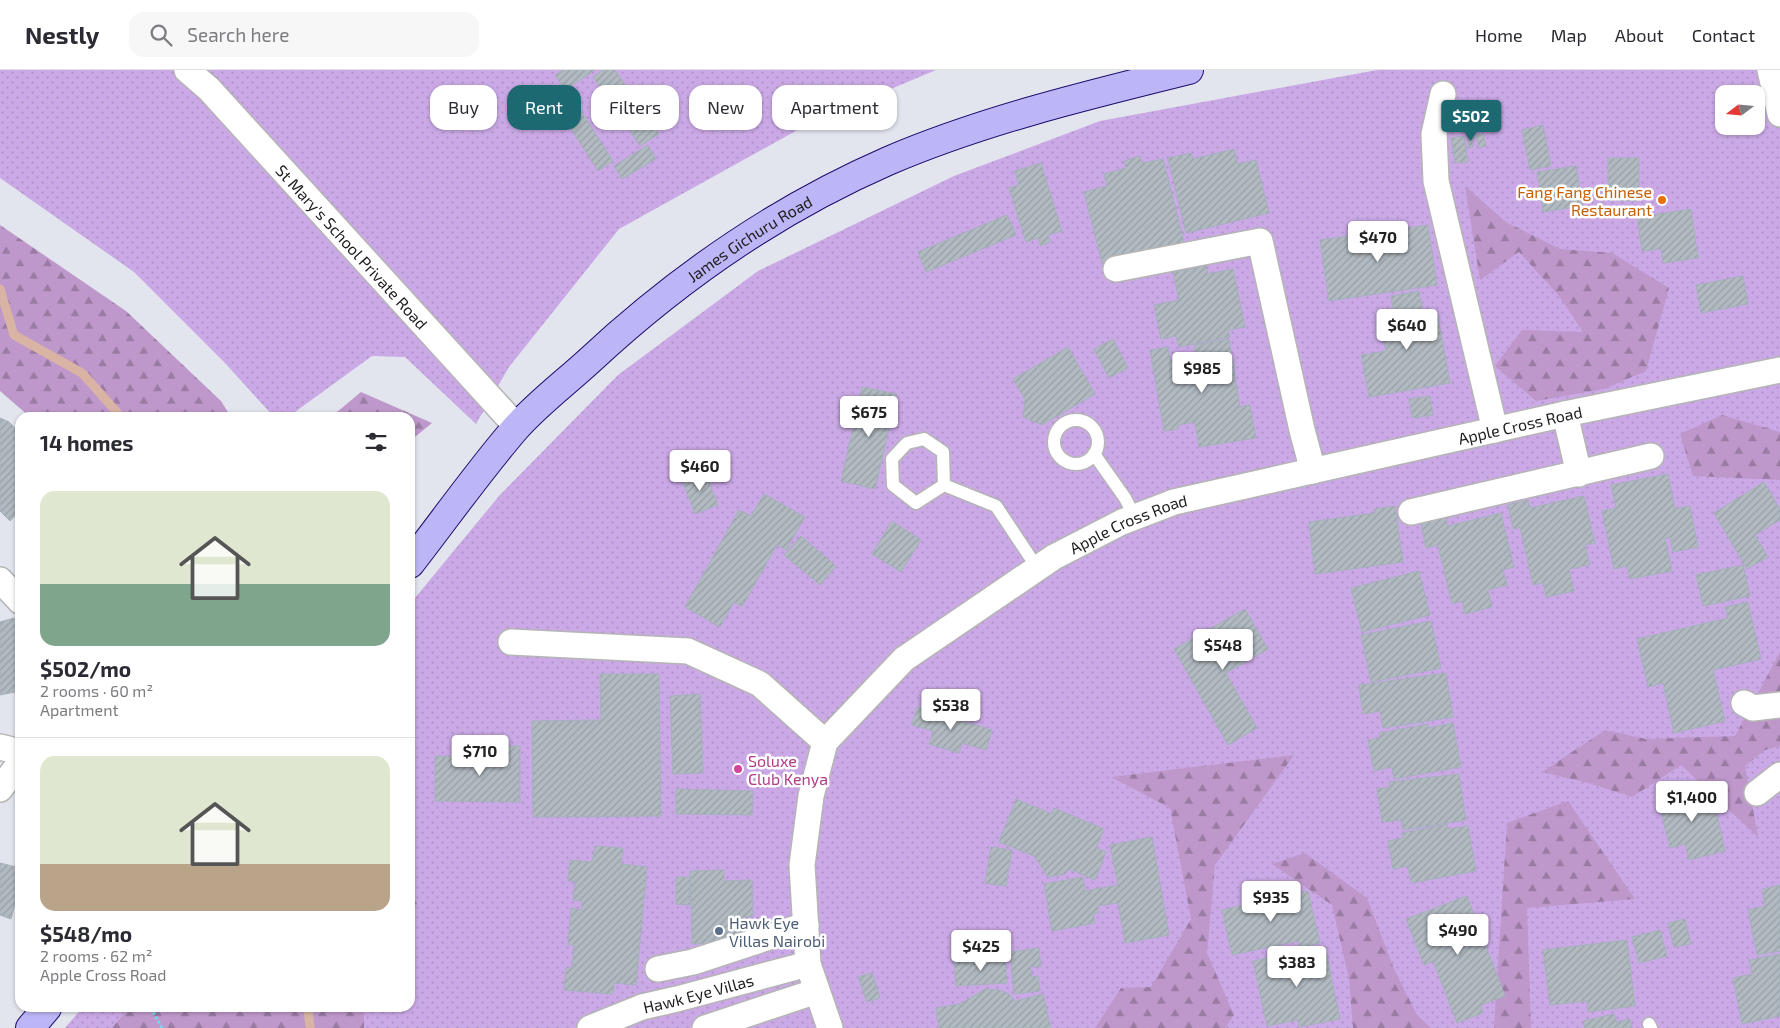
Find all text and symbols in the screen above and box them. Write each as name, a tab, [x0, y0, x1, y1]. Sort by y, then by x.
search box	[129, 12, 479, 57]
text: Nestly	[25, 20, 99, 49]
icon: search	[147, 21, 175, 49]
text: Search here	[187, 23, 289, 46]
text: Home	[1475, 24, 1523, 46]
text: Map	[1551, 24, 1587, 46]
text: About	[1615, 24, 1664, 46]
text: Contact	[1692, 24, 1755, 46]
chip: Buy	[430, 85, 497, 130]
chip: Rent	[507, 85, 581, 130]
chip: Filters	[591, 85, 679, 130]
chip: New	[689, 85, 762, 130]
chip: Apartment	[772, 85, 897, 130]
north arrow	[1715, 85, 1765, 135]
map controls	[1715, 85, 1765, 135]
pin: $502	[1441, 100, 1501, 142]
text: $502	[1452, 106, 1490, 125]
street label: St Mary's School Private Road	[273, 160, 432, 333]
place label: Fang Fang Chinese Restaurant	[1517, 182, 1652, 219]
street label: James Gichuru Road	[683, 191, 815, 285]
marker: Fang Fang Chinese Restaurant	[1656, 194, 1668, 206]
pin: $470	[1348, 220, 1408, 263]
text: $470	[1359, 227, 1397, 246]
pin: $640	[1377, 308, 1437, 351]
text: $640	[1387, 315, 1427, 334]
pin: $985	[1172, 352, 1232, 394]
text: $985	[1183, 358, 1221, 377]
pin: $675	[839, 396, 899, 438]
street label: Apple Cross Road	[1456, 401, 1584, 447]
text: $675	[851, 402, 887, 421]
icon: filters	[362, 428, 390, 456]
text: 14 homes	[40, 430, 134, 455]
pin: $460	[670, 450, 730, 492]
text: $460	[680, 456, 720, 475]
street label: Apple Cross Road	[1066, 490, 1189, 557]
icon: home	[170, 523, 260, 613]
pin: $548	[1193, 628, 1253, 671]
text: $548	[1204, 635, 1242, 654]
text: $502/mo	[40, 656, 131, 681]
text: 2 rooms · 60 m²	[40, 681, 153, 700]
pin: $538	[921, 688, 981, 731]
text: $538	[932, 695, 970, 714]
text: Apartment	[40, 700, 119, 719]
pin: $710	[450, 734, 510, 777]
text: $710	[463, 741, 497, 760]
place label: Soluxe Club Kenya	[748, 751, 828, 788]
marker: Soluxe Club Kenya	[732, 763, 744, 775]
pin: $1,400	[1651, 780, 1733, 823]
text: $1,400	[1667, 787, 1717, 806]
icon: home	[170, 789, 260, 879]
pin: $935	[1241, 880, 1301, 923]
text: $935	[1253, 887, 1289, 906]
place label: Hawk Eye Villas Nairobi	[729, 913, 825, 950]
pin: $490	[1428, 914, 1488, 956]
text: $490	[1438, 920, 1478, 939]
text: $548/mo	[40, 921, 132, 946]
marker: Hawk Eye Villas Nairobi	[713, 925, 725, 937]
pin: $425	[951, 930, 1011, 972]
text: $425	[962, 936, 1000, 955]
text: 2 rooms · 62 m²	[40, 946, 152, 965]
pin: $383	[1267, 946, 1327, 988]
text: $383	[1278, 952, 1316, 971]
text: Apple Cross Road	[40, 965, 167, 984]
street label: Hawk Eye Villas	[641, 969, 756, 1016]

